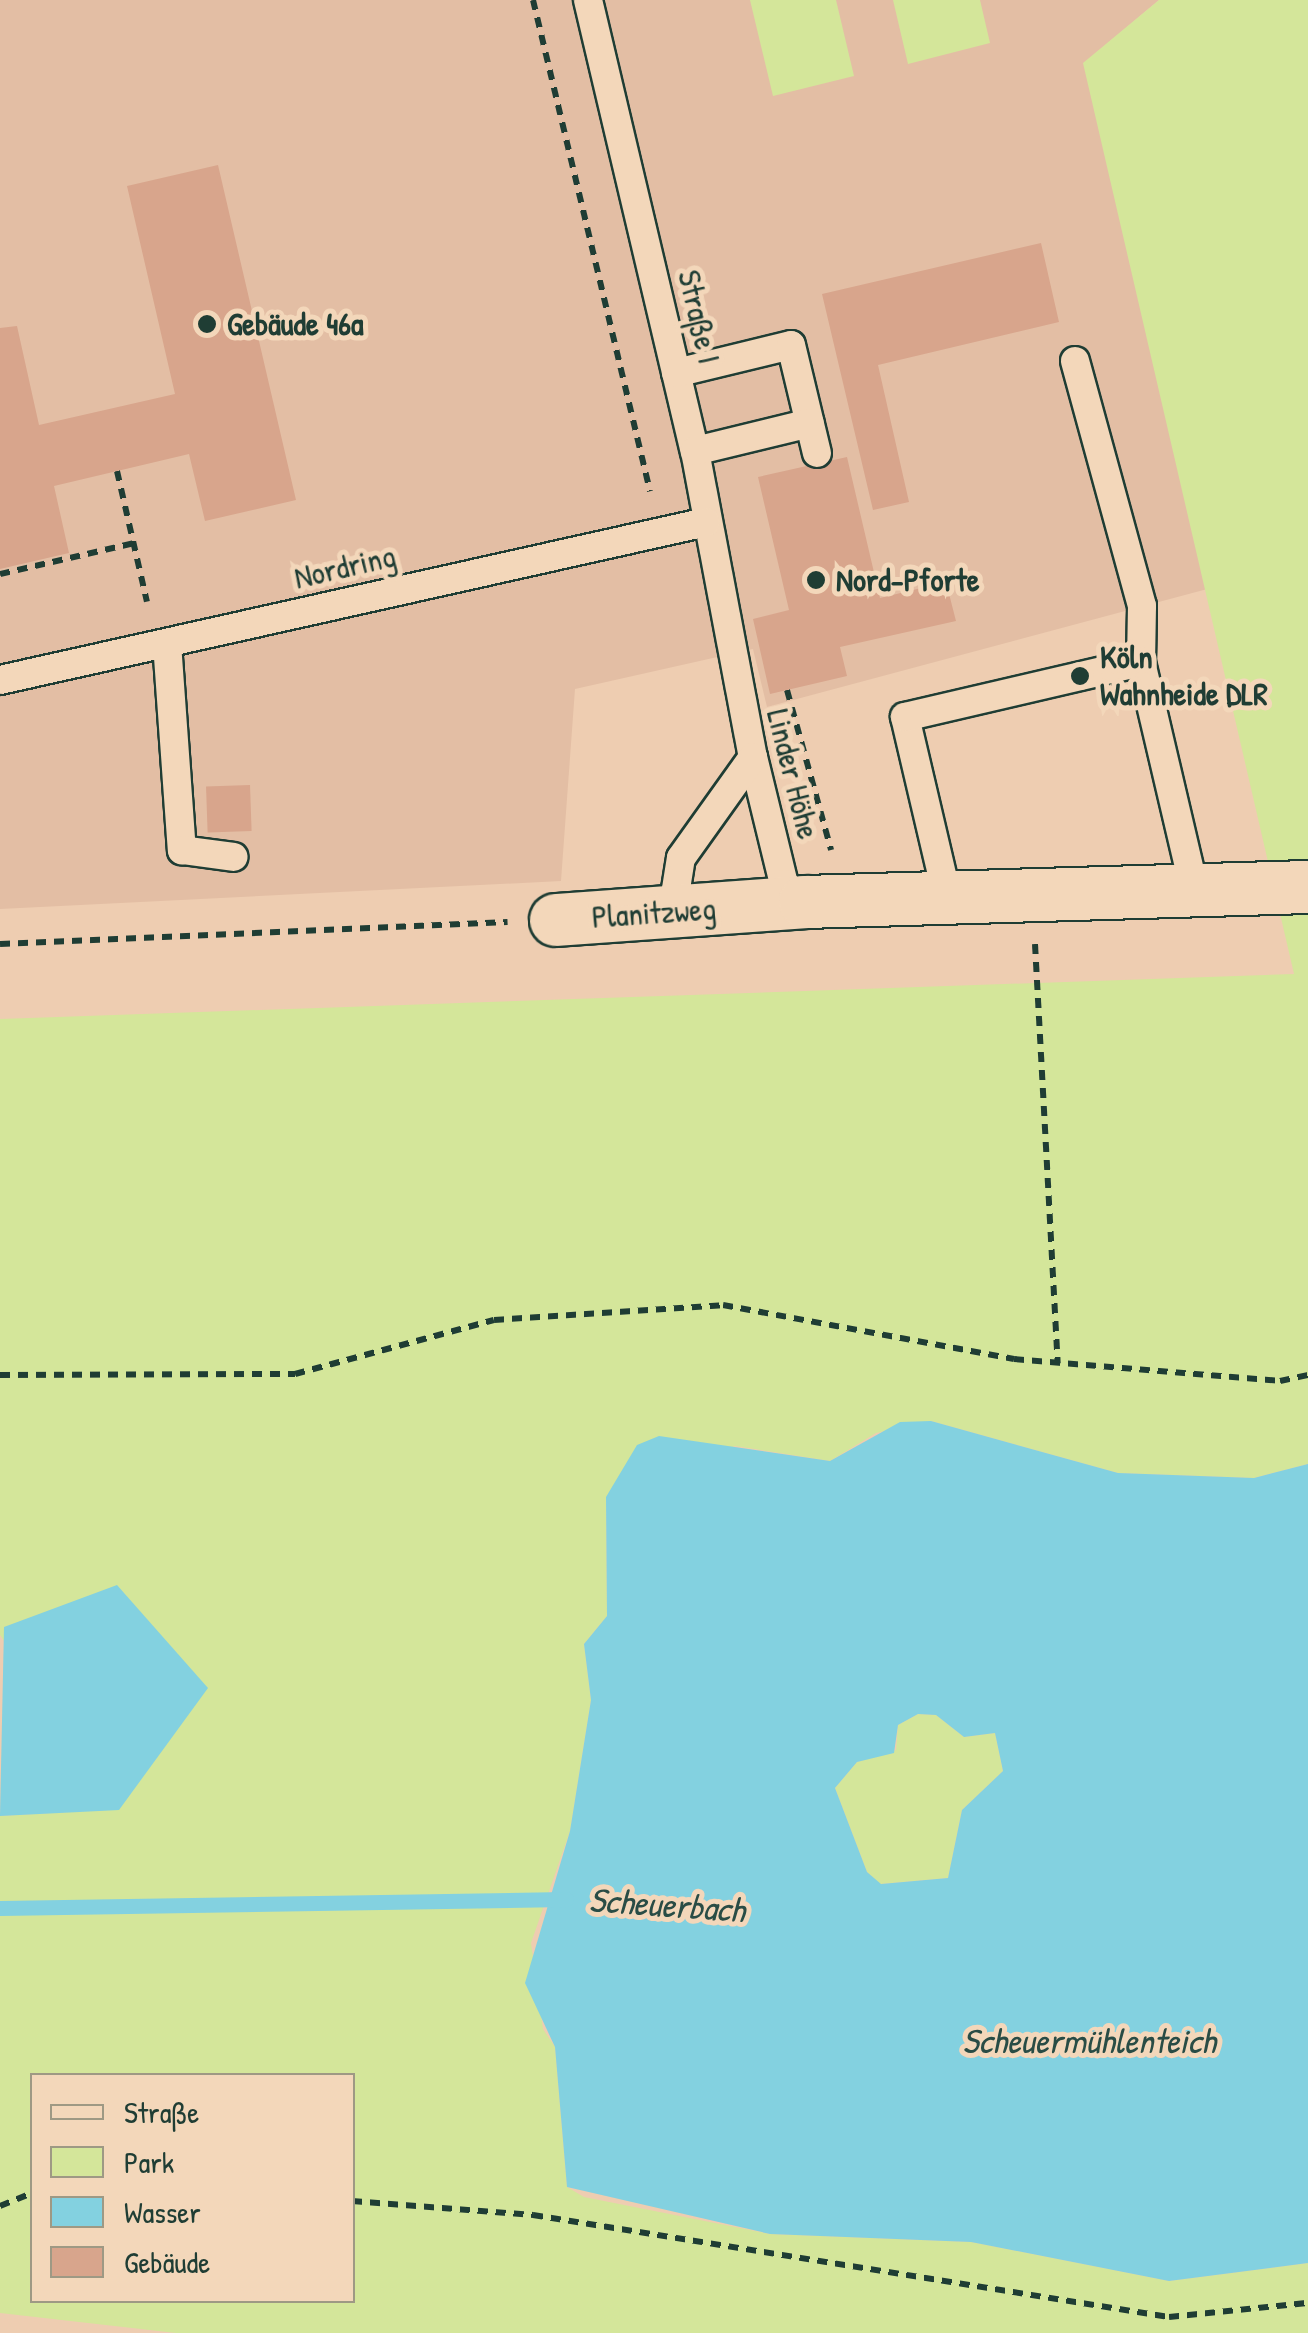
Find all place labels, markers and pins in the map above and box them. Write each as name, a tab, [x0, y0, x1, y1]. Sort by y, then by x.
place label: Gebäude 46a	[227, 305, 364, 343]
marker: Gebäude 46a	[196, 313, 218, 335]
place label: Nord-Pforte	[836, 561, 979, 599]
marker: Nord-Pforte	[805, 569, 827, 591]
place label: Köln Wahnheide DLR	[1100, 639, 1268, 714]
marker: Köln Wahnheide DLR	[1069, 665, 1091, 687]

